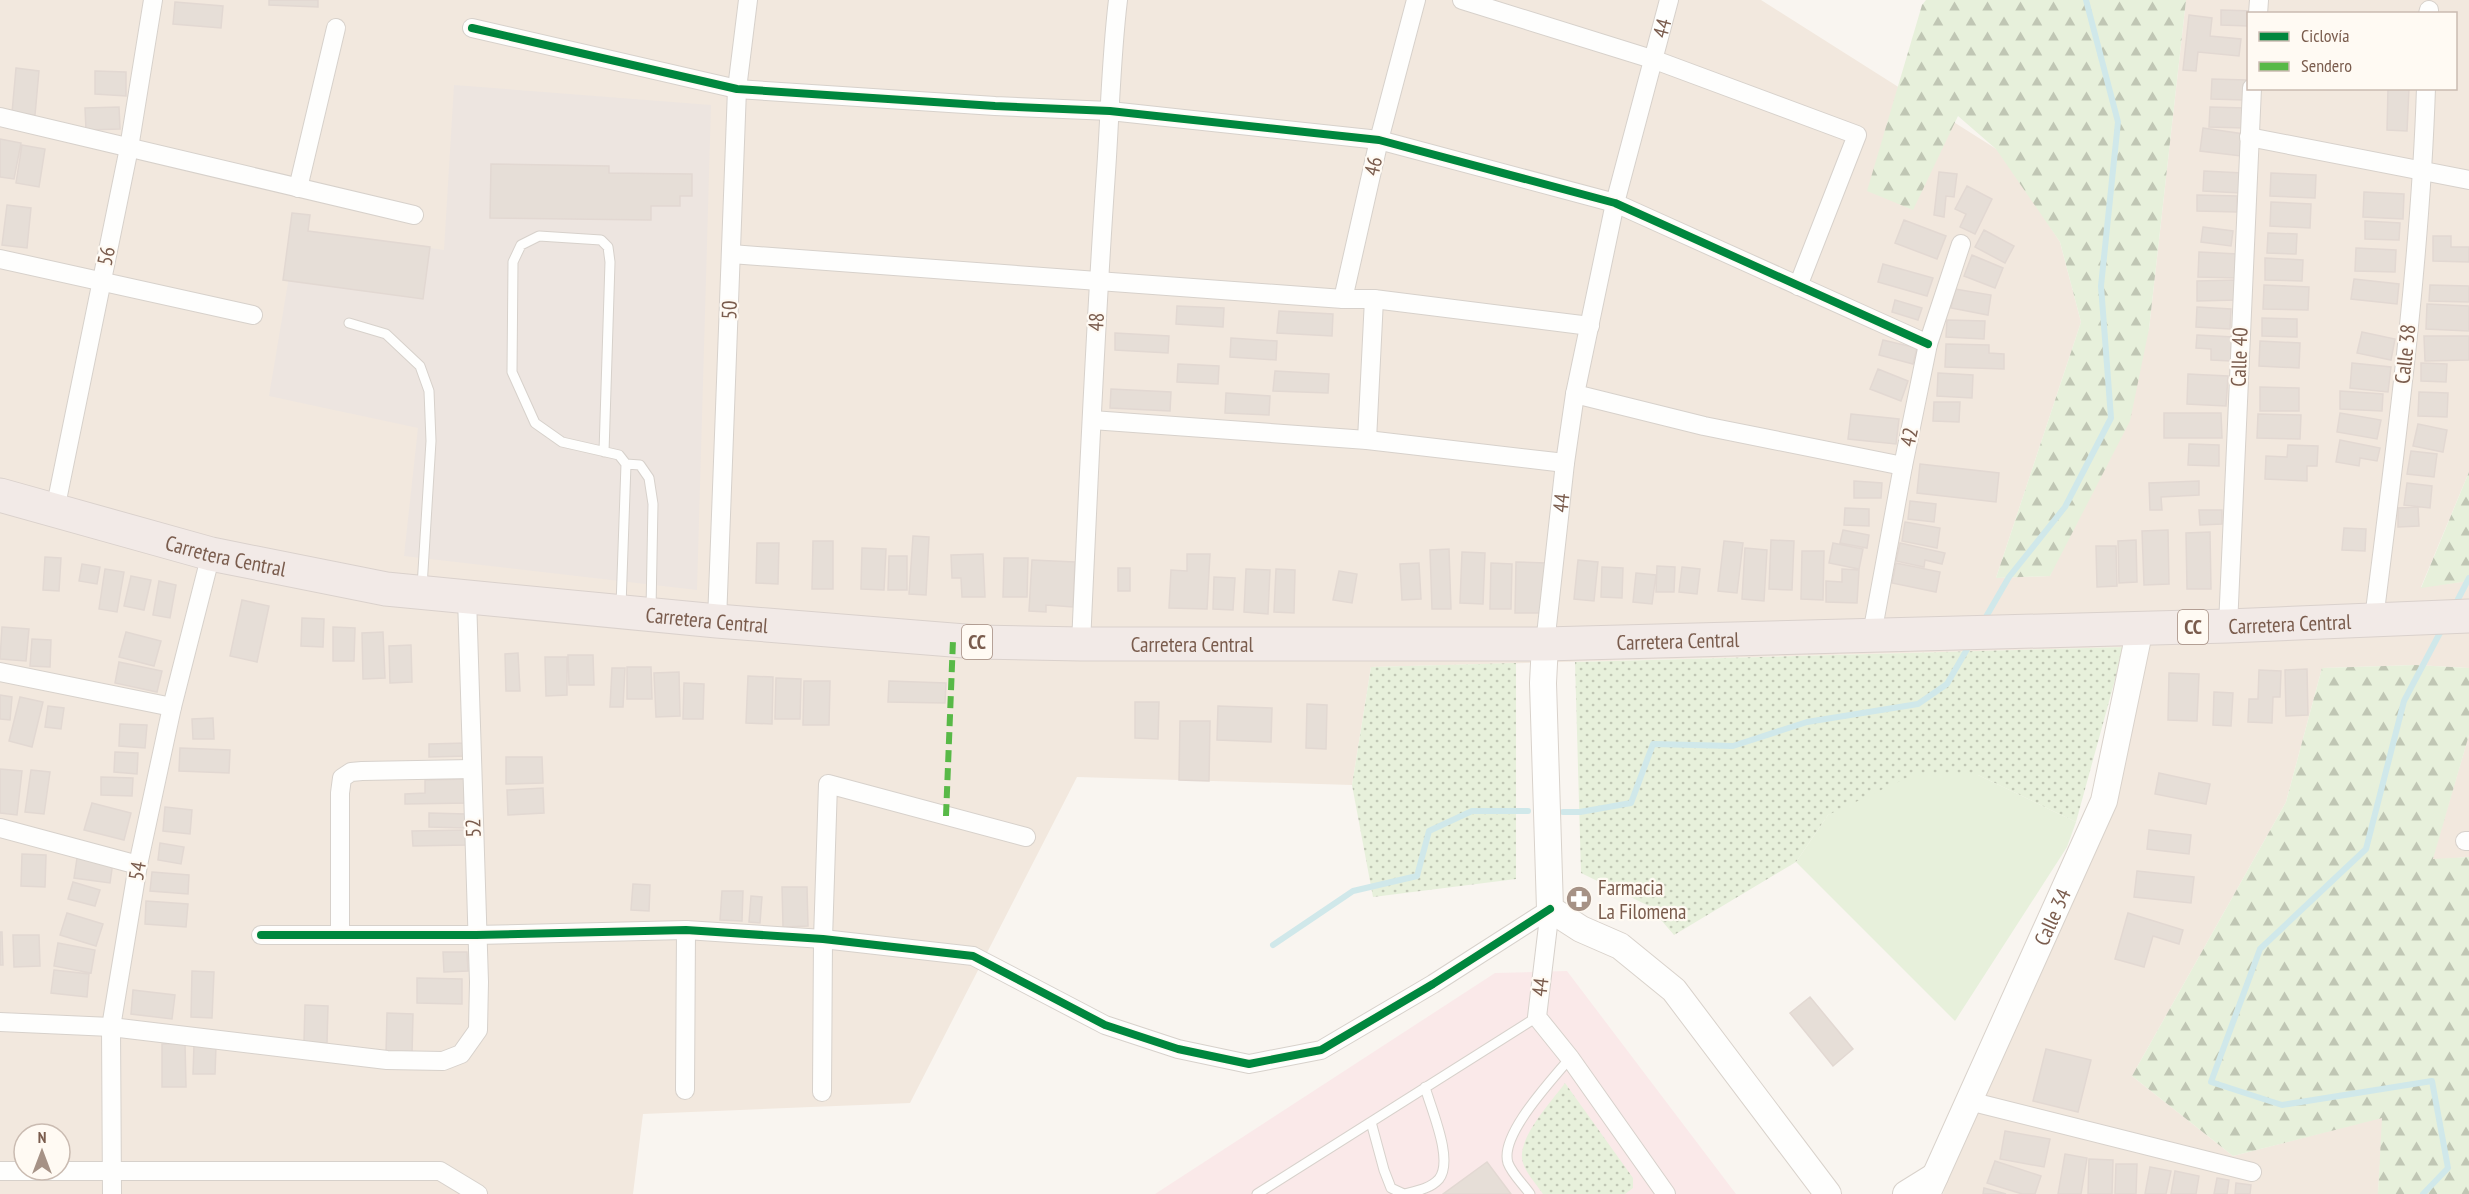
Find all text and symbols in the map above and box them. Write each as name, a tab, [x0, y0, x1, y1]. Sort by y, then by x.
legend	[2247, 12, 2457, 90]
street label: 44	[1646, 15, 1677, 41]
text: Ciclovía	[2301, 24, 2349, 47]
text: Sendero	[2301, 54, 2352, 77]
street label: 46	[1358, 154, 1388, 178]
street label: 56	[91, 244, 121, 268]
street label: 50	[715, 300, 743, 320]
street label: 48	[1082, 312, 1110, 332]
street label: Calle 38	[2388, 323, 2422, 385]
street label: Calle 40	[2224, 327, 2254, 387]
street label: 42	[1894, 425, 1924, 449]
street label: 44	[1546, 491, 1575, 514]
street label: Carretera Central	[163, 528, 289, 582]
street label: Carretera Central	[645, 601, 769, 639]
street label: Carretera Central	[2228, 607, 2352, 639]
road number: CC	[2178, 610, 2208, 644]
road number: CC	[962, 625, 992, 659]
street label: Carretera Central	[1616, 625, 1740, 656]
street label: Carretera Central	[1131, 631, 1253, 658]
street label: 52	[459, 818, 487, 838]
street label: 54	[122, 859, 152, 883]
place label: Farmacia La Filomena	[1598, 874, 1686, 925]
pharmacy icon: Farmacia La Filomena	[1564, 884, 1594, 914]
street label: Calle 34	[2027, 884, 2077, 950]
street label: 44	[1525, 975, 1555, 998]
north arrow	[12, 1122, 72, 1182]
text: N	[38, 1127, 46, 1147]

